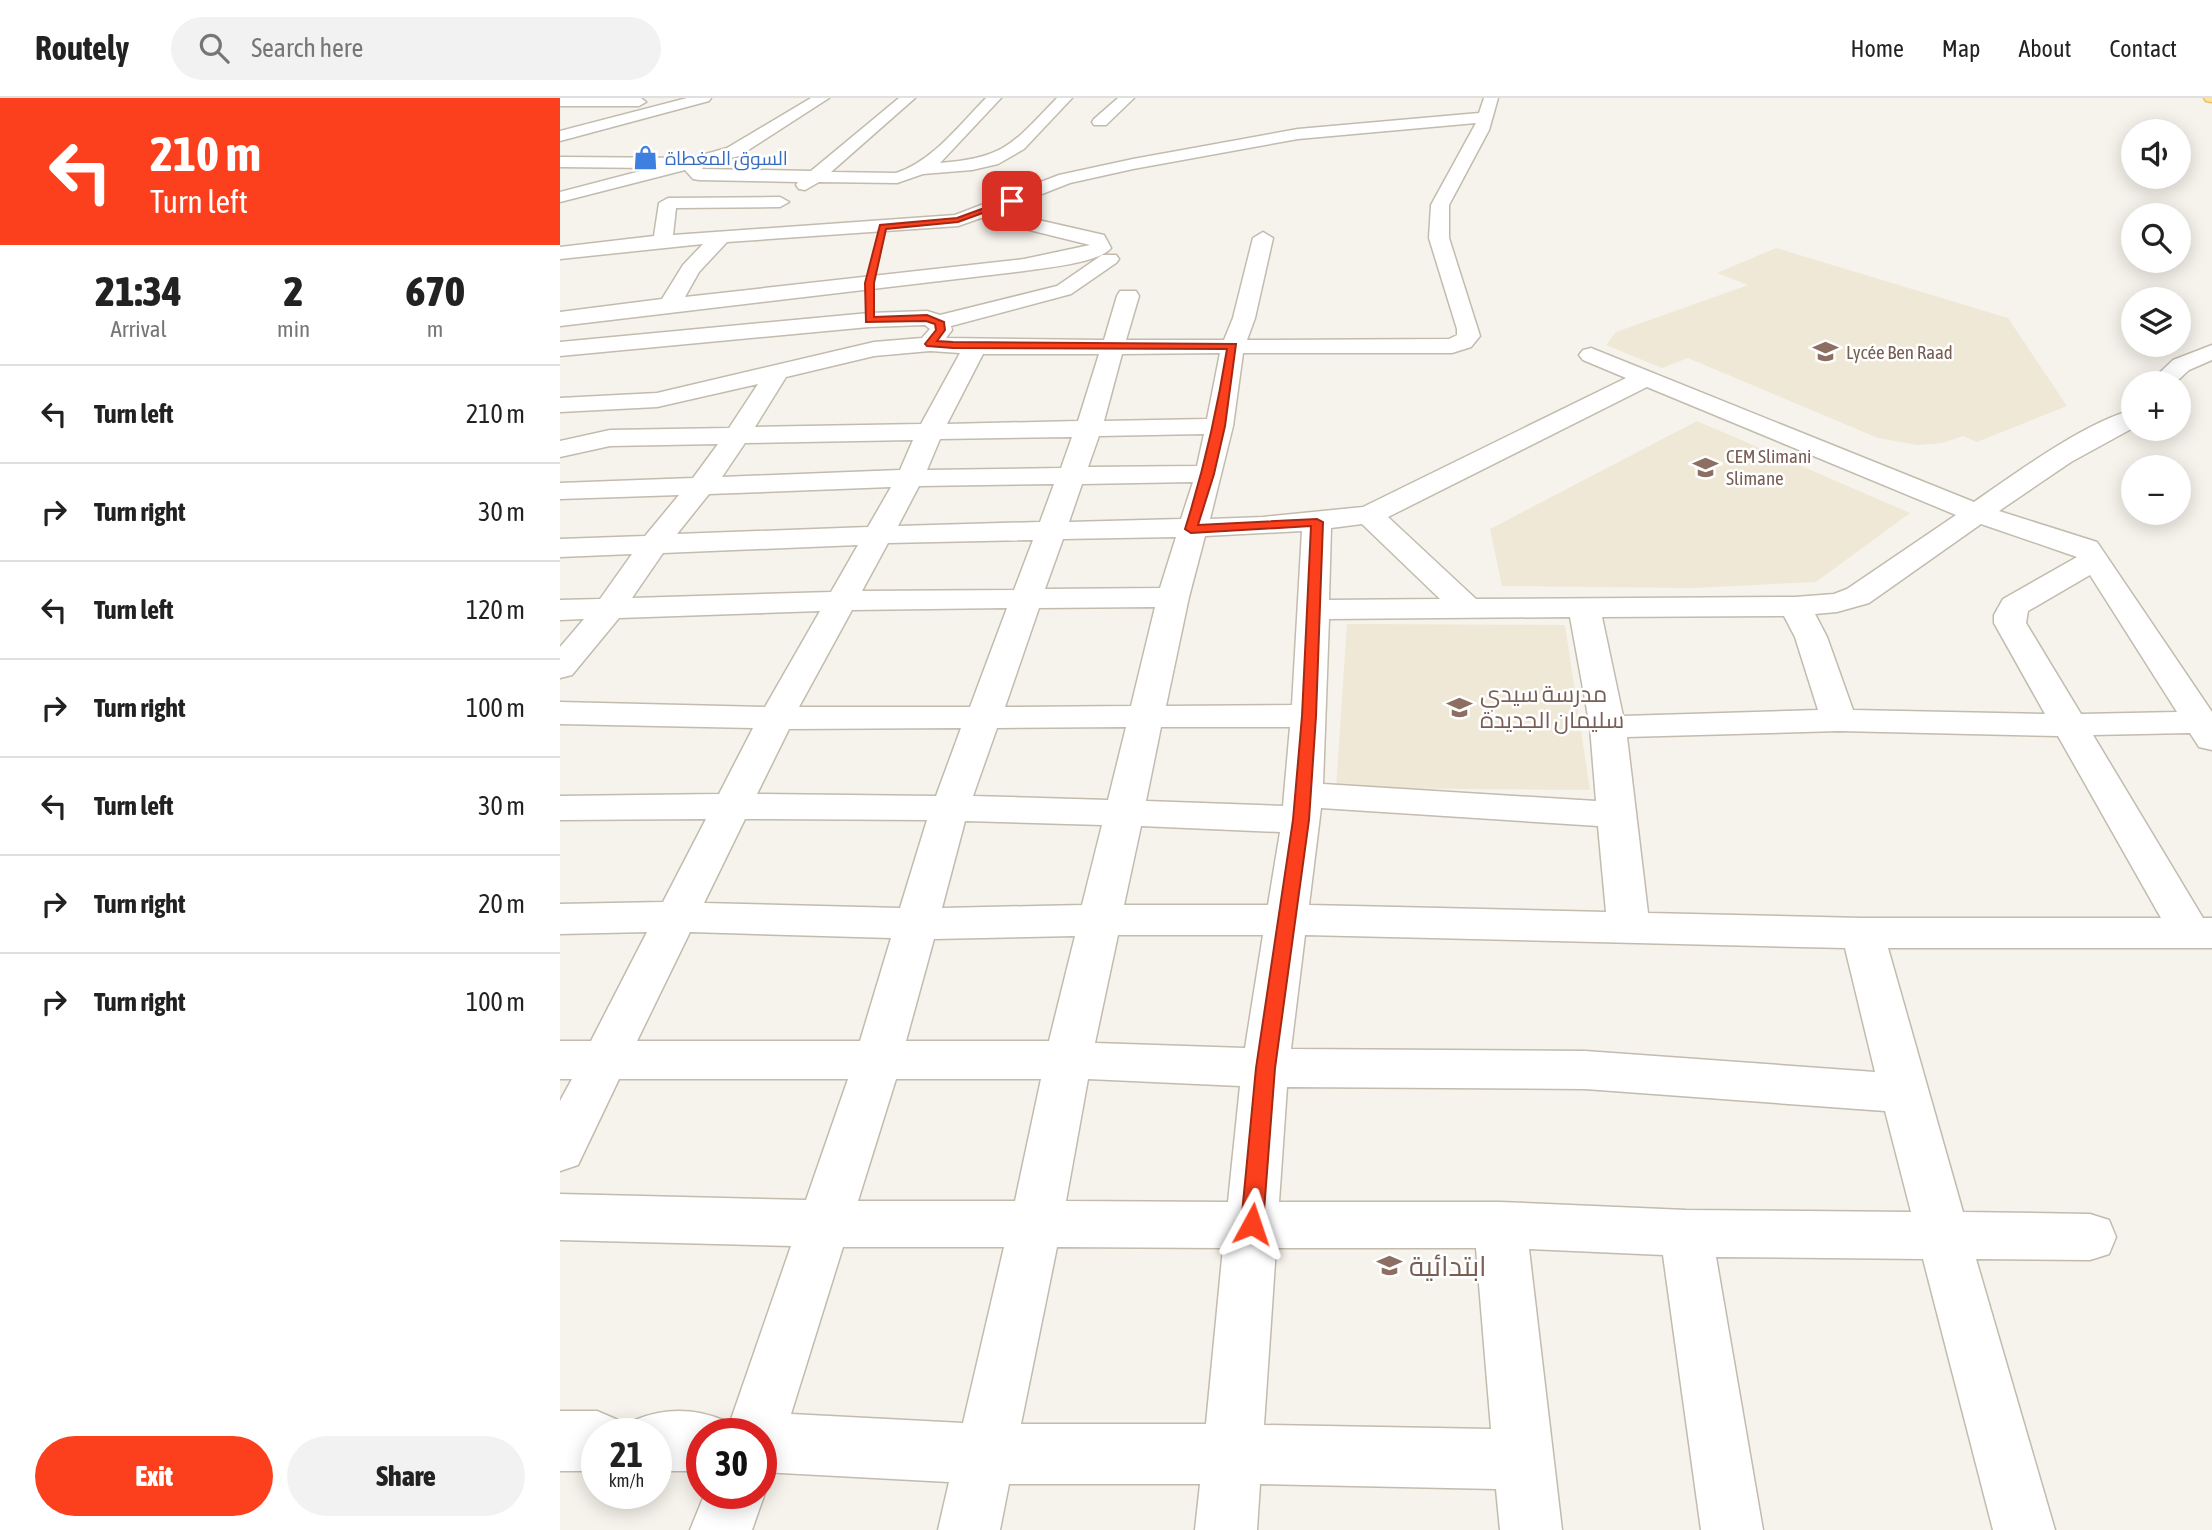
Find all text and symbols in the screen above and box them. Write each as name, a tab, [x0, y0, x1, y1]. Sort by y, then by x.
search box	[171, 17, 661, 80]
text: Routely	[35, 29, 129, 67]
icon: search	[195, 29, 233, 67]
text: Search here	[251, 33, 363, 63]
text: Home	[1850, 35, 1904, 62]
text: Map	[1942, 35, 1980, 62]
text: About	[2018, 35, 2071, 62]
text: Contact	[2109, 35, 2177, 62]
map controls	[2121, 119, 2191, 525]
button: sound	[2121, 119, 2191, 189]
text: 210 m	[150, 125, 261, 181]
icon: left	[35, 126, 126, 217]
shop icon: السوق المغطاة	[631, 144, 659, 172]
place label: السوق المغطاة	[665, 147, 788, 171]
pin	[982, 171, 1042, 231]
icon: arrive	[993, 182, 1031, 220]
text: Turn left	[150, 183, 248, 220]
button: search	[2121, 203, 2191, 273]
text: 21:34	[95, 267, 182, 315]
text: 2	[284, 267, 303, 315]
text: 670	[405, 267, 465, 315]
button: layers	[2121, 287, 2191, 357]
text: Arrival	[110, 316, 167, 342]
text: min	[277, 316, 310, 342]
text: m	[427, 316, 443, 342]
school or university icon: Lycée Ben Raad	[1812, 338, 1840, 366]
place label: Lycée Ben Raad	[1846, 341, 1953, 363]
button: +	[2121, 371, 2191, 441]
icon: left	[35, 395, 73, 433]
text: Turn left	[94, 399, 174, 429]
text: 210 m	[466, 399, 525, 429]
place label: CEM Slimani Slimane	[1726, 445, 1811, 489]
school or university icon: CEM Slimani Slimane	[1692, 453, 1720, 481]
button: −	[2121, 455, 2191, 525]
icon: right	[35, 493, 73, 531]
text: Turn right	[94, 497, 185, 527]
text: 30 m	[478, 497, 525, 527]
icon: left	[35, 591, 73, 629]
text: Turn left	[94, 595, 174, 625]
text: 120 m	[466, 595, 525, 625]
place label: مدرسة سيدي سليمان الجديدة	[1480, 681, 1624, 734]
icon: right	[35, 689, 73, 727]
text: Turn right	[94, 693, 185, 723]
text: 100 m	[466, 693, 525, 723]
school or university icon: مدرسة سيدي سليمان الجديدة	[1446, 693, 1474, 721]
icon: left	[35, 787, 73, 825]
text: Turn left	[94, 791, 174, 821]
text: 30 m	[478, 791, 525, 821]
icon: right	[35, 885, 73, 923]
text: Turn right	[94, 889, 185, 919]
text: 20 m	[478, 889, 525, 919]
icon: right	[35, 983, 73, 1021]
text: Turn right	[94, 987, 185, 1017]
text: 100 m	[466, 987, 525, 1017]
position arrow	[1215, 1187, 1289, 1261]
place label: ابتدائية	[1409, 1250, 1487, 1282]
school or university icon: ابتدائية	[1375, 1252, 1403, 1280]
speed limit sign: 30	[686, 1418, 777, 1509]
text: 21	[610, 1434, 643, 1474]
button: Exit	[35, 1436, 273, 1516]
button: Share	[287, 1436, 525, 1516]
text: km/h	[609, 1470, 644, 1491]

